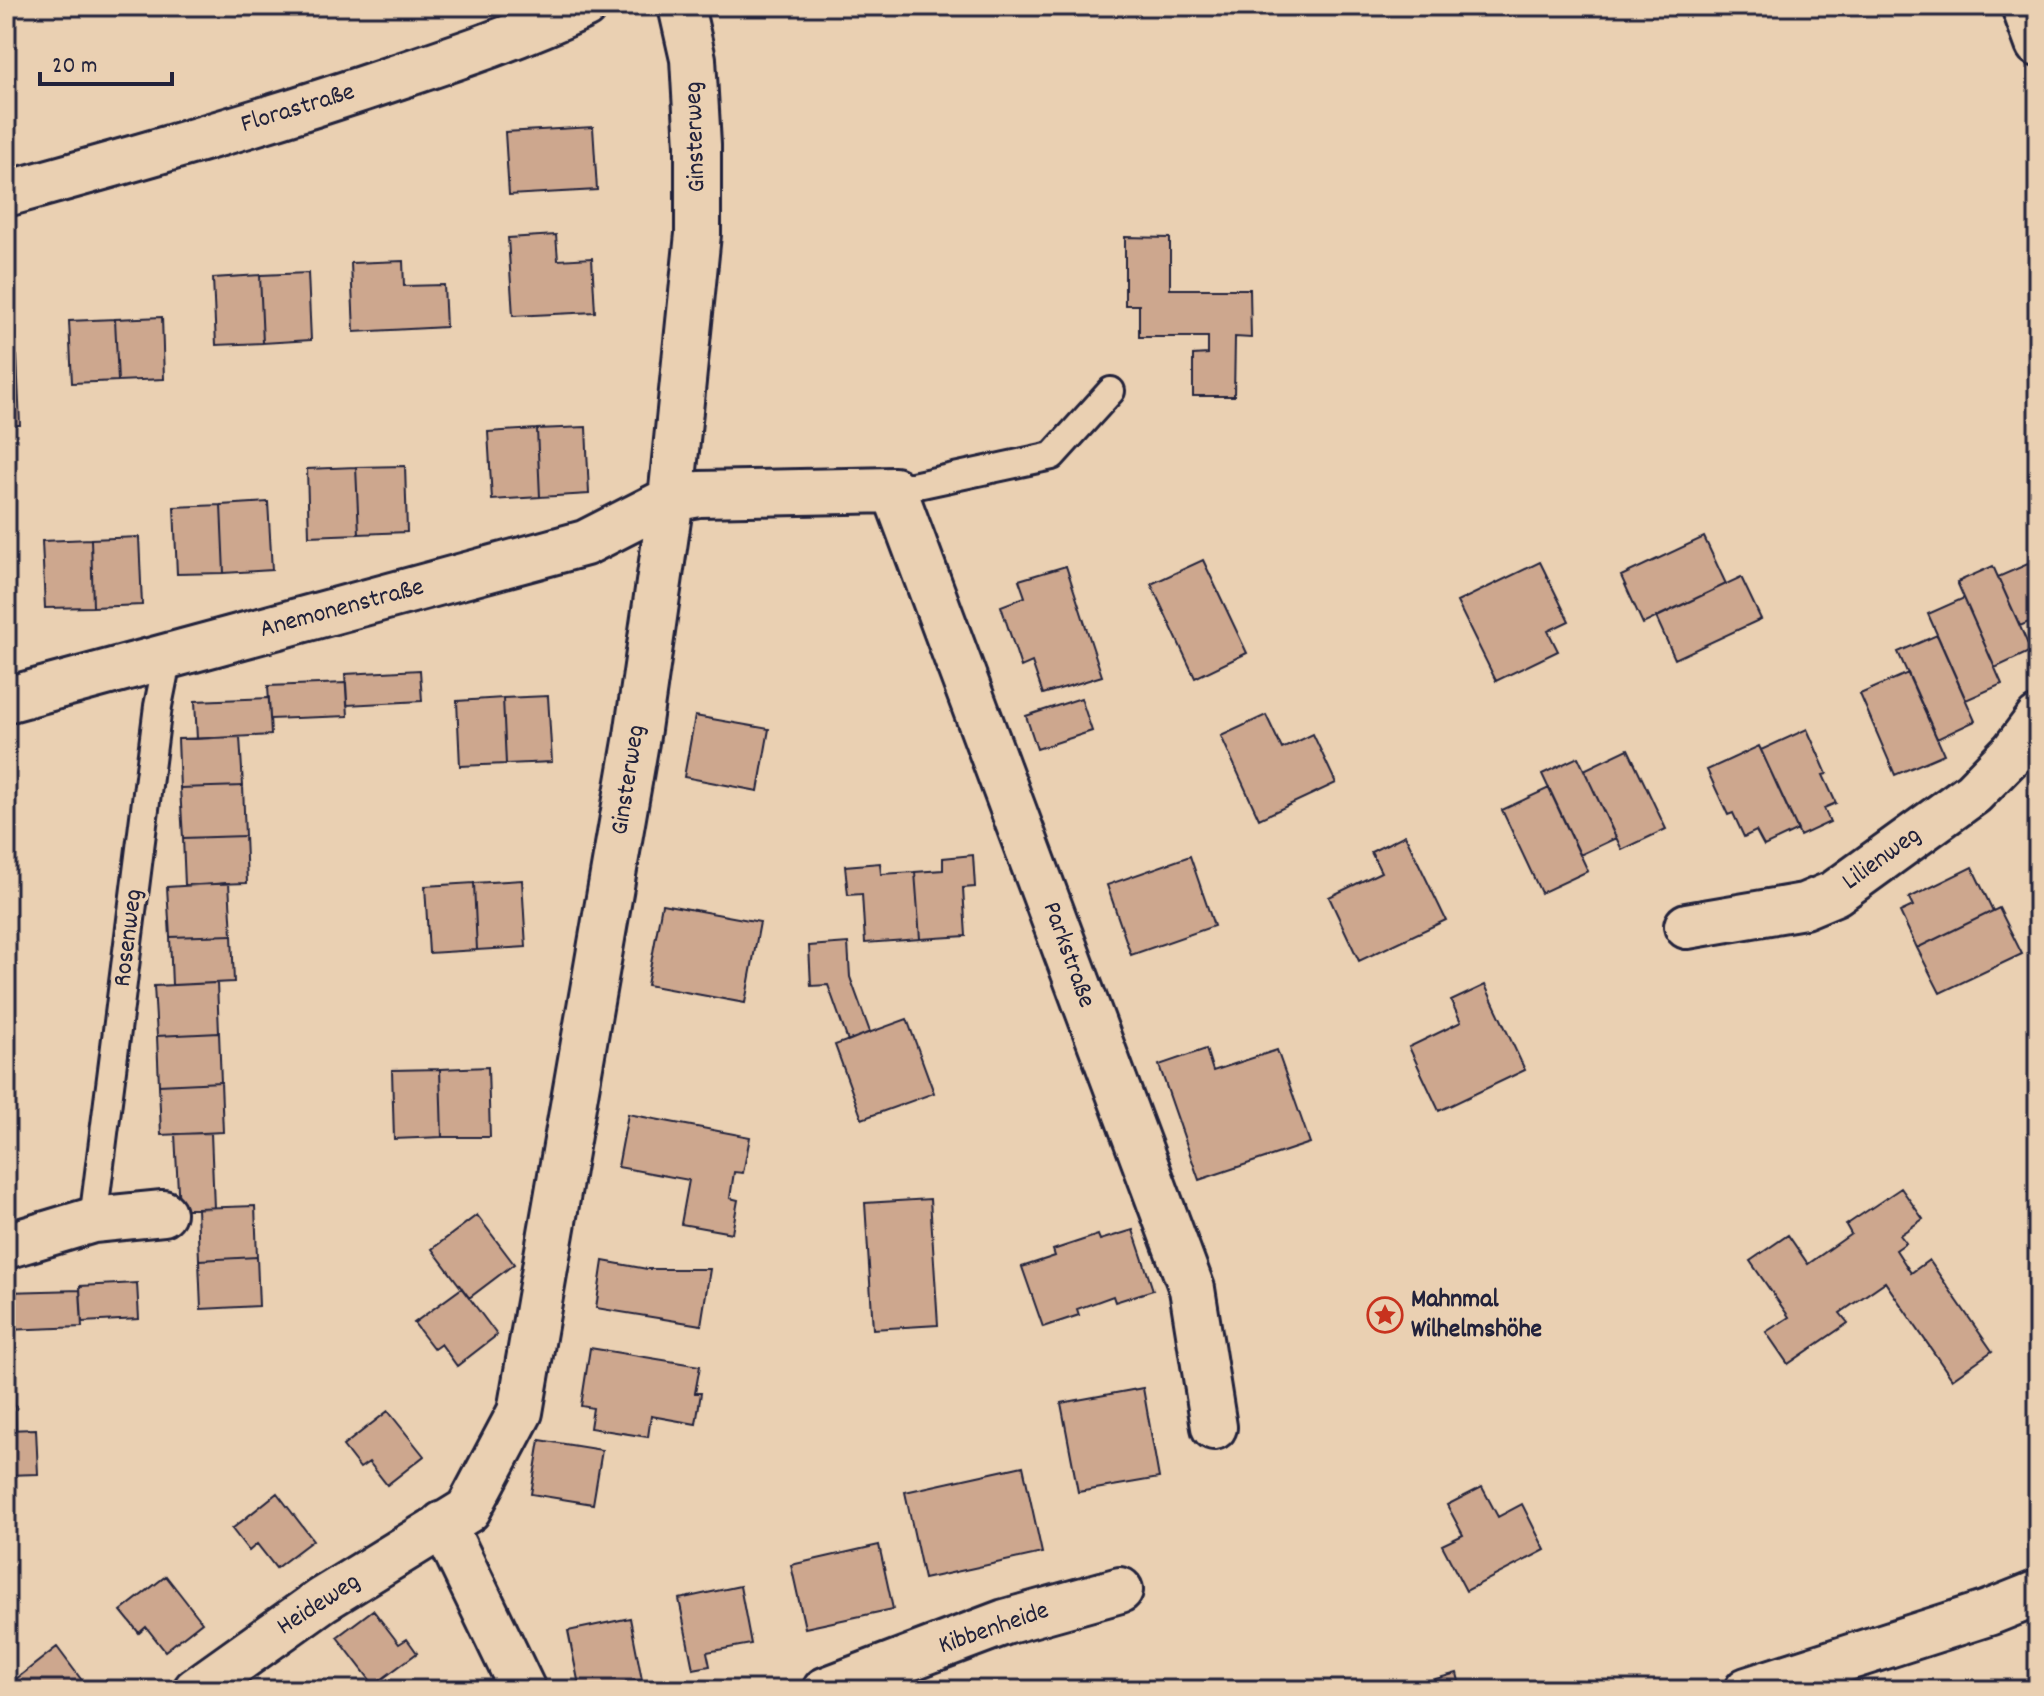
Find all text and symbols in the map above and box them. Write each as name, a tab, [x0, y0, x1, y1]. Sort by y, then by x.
scale bar	[40, 36, 172, 86]
text: 20 m	[52, 50, 98, 84]
street label: Florastraße	[236, 74, 360, 144]
street label: Ginsterweg	[676, 81, 716, 193]
street label: Anemonenstraße	[256, 569, 428, 649]
street label: Ginsterweg	[602, 722, 656, 838]
street label: Lilienweg	[1835, 818, 1929, 900]
street label: Rosenweg	[105, 887, 153, 989]
street label: Parkstraße	[1032, 897, 1104, 1013]
place label: Mahnmal Wilhelmshöhe	[1411, 1282, 1542, 1349]
place icon: Mahnmal Wilhelmshöhe	[1366, 1296, 1404, 1334]
street label: Heideweg	[270, 1564, 368, 1646]
street label: Kibbenheide	[934, 1593, 1054, 1665]

